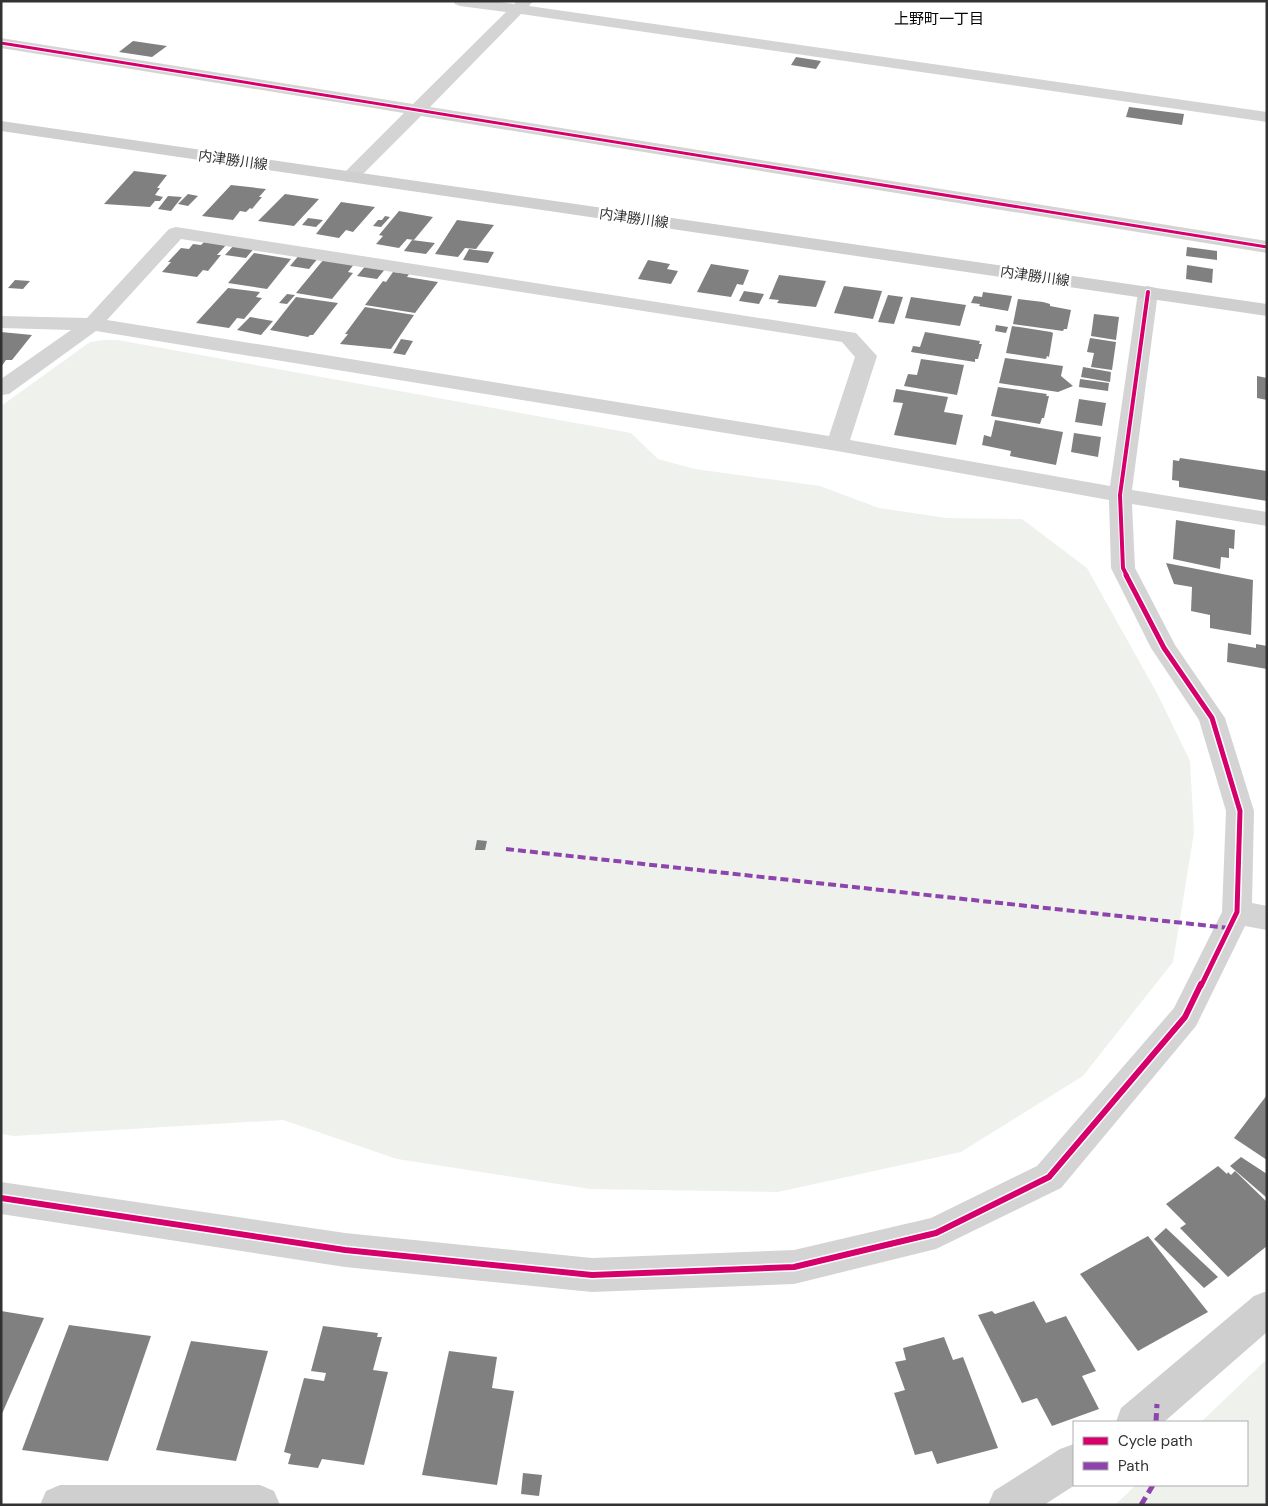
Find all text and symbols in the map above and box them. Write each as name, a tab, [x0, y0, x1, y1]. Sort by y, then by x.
district label: 上野町一丁目	[894, 9, 984, 29]
street label: 内津勝川線	[197, 146, 269, 174]
street label: 内津勝川線	[598, 204, 670, 232]
street label: 内津勝川線	[999, 262, 1071, 290]
legend	[1073, 1421, 1248, 1486]
text: Cycle path	[1118, 1431, 1193, 1451]
text: Path	[1118, 1456, 1149, 1476]

